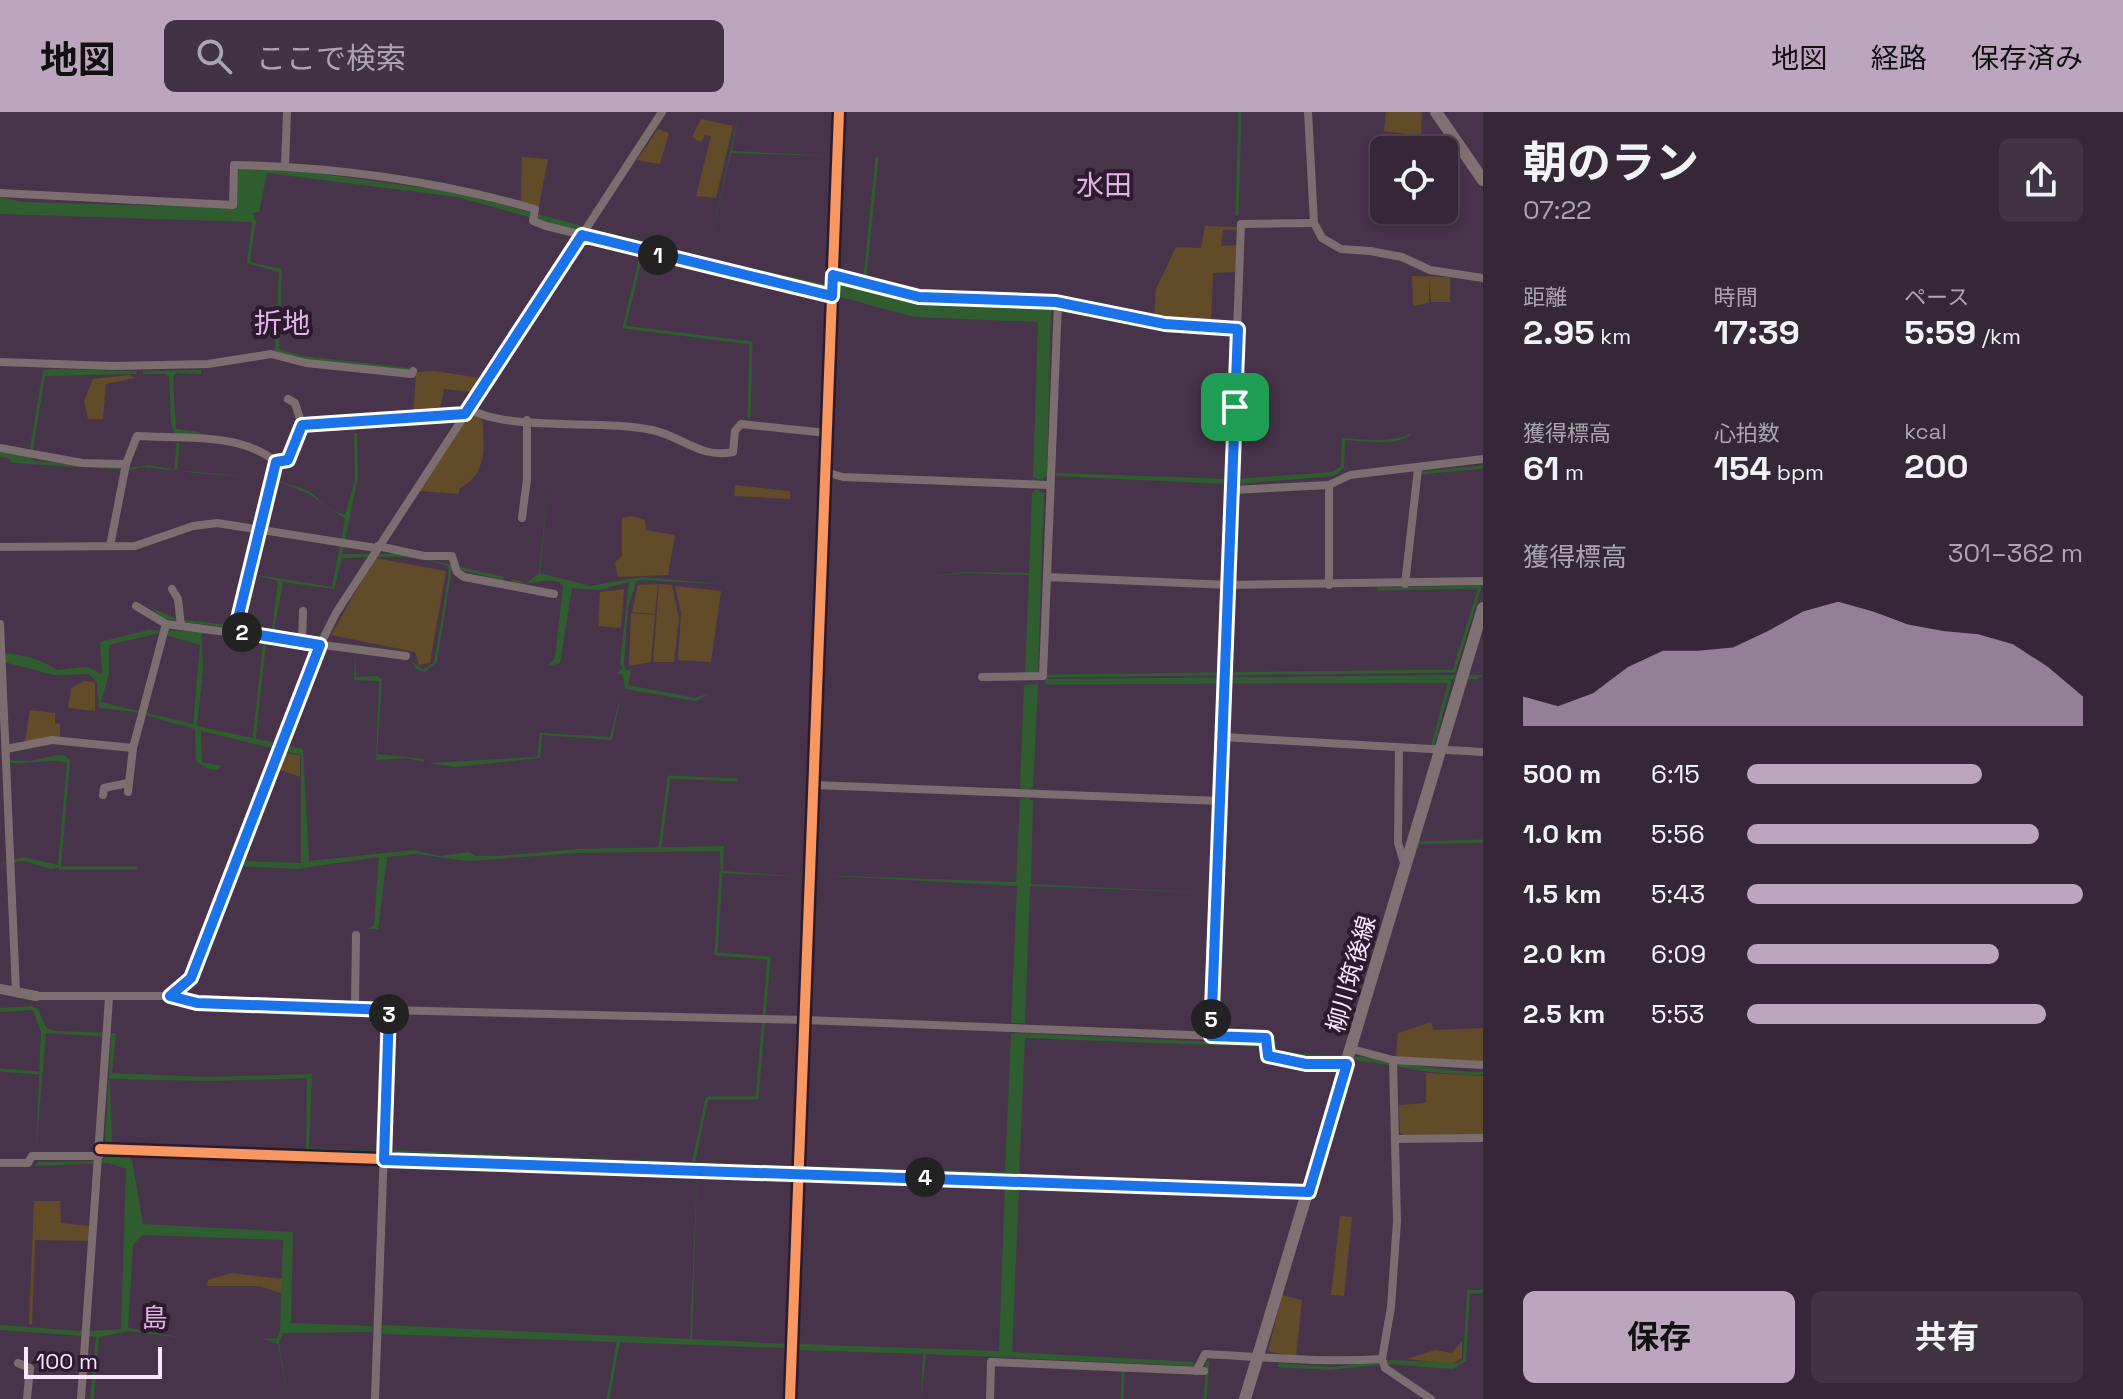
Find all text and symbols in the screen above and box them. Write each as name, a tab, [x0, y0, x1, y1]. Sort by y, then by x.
search box	[164, 20, 724, 92]
icon: search	[192, 34, 236, 78]
text: 地図	[40, 36, 116, 84]
text: ここで検索	[256, 39, 406, 78]
text: 地図	[1771, 40, 1827, 76]
text: 経路	[1871, 40, 1927, 76]
text: 保存済み	[1971, 40, 2083, 76]
text: 朝のラン	[1523, 135, 1699, 191]
map controls	[1370, 136, 1458, 224]
button: locate	[1370, 136, 1458, 224]
button: share	[1999, 138, 2083, 222]
district label: 水田	[1076, 167, 1132, 203]
text: 07:22	[1523, 193, 1592, 227]
pin: 1	[638, 235, 678, 275]
text: 1	[653, 241, 663, 269]
text: 距離	[1523, 283, 1567, 311]
text: 時間	[1714, 283, 1758, 311]
text: ペース	[1904, 283, 1969, 311]
district label: 折地	[254, 305, 310, 341]
text: 2.95	[1523, 311, 1595, 354]
text: 17:39	[1714, 311, 1800, 354]
text: 5:59	[1904, 311, 1976, 354]
text: km	[1595, 322, 1631, 350]
text: /km	[1976, 322, 2021, 350]
pin	[1201, 373, 1269, 441]
icon: arrive	[1213, 385, 1257, 429]
text: kcal	[1904, 417, 1947, 445]
text: 獲得標高	[1523, 419, 1611, 447]
text: 心拍数	[1714, 419, 1780, 447]
text: 200	[1904, 445, 1969, 488]
text: 61	[1523, 447, 1559, 490]
text: 154	[1714, 447, 1771, 490]
text: m	[1559, 458, 1584, 486]
text: bpm	[1771, 458, 1824, 486]
text: 301–362 m	[1948, 536, 2083, 570]
text: 獲得標高	[1523, 540, 1627, 574]
pin: 2	[222, 612, 262, 652]
text: 2	[235, 618, 249, 646]
text: 500 m	[1523, 757, 1601, 791]
text: 6:15	[1651, 757, 1700, 791]
text: 1.0 km	[1523, 817, 1603, 851]
text: 5:56	[1651, 817, 1705, 851]
text: 1.5 km	[1523, 877, 1602, 911]
text: 5:43	[1651, 877, 1705, 911]
street label: 柳川筑後線	[1320, 912, 1382, 1036]
text: 2.0 km	[1523, 937, 1606, 971]
text: 6:09	[1651, 937, 1706, 971]
pin: 3	[369, 994, 409, 1034]
text: 2.5 km	[1523, 997, 1605, 1031]
text: 5:53	[1651, 997, 1704, 1031]
pin: 5	[1191, 999, 1231, 1039]
text: 3	[382, 1000, 396, 1028]
text: 5	[1204, 1005, 1218, 1033]
pin: 4	[905, 1157, 945, 1197]
text: 4	[918, 1163, 932, 1191]
button: 保存	[1523, 1291, 1795, 1383]
button: 共有	[1811, 1291, 2083, 1383]
district label: 島	[142, 1301, 168, 1335]
scale bar	[24, 1343, 162, 1379]
text: 100 m	[36, 1347, 98, 1375]

